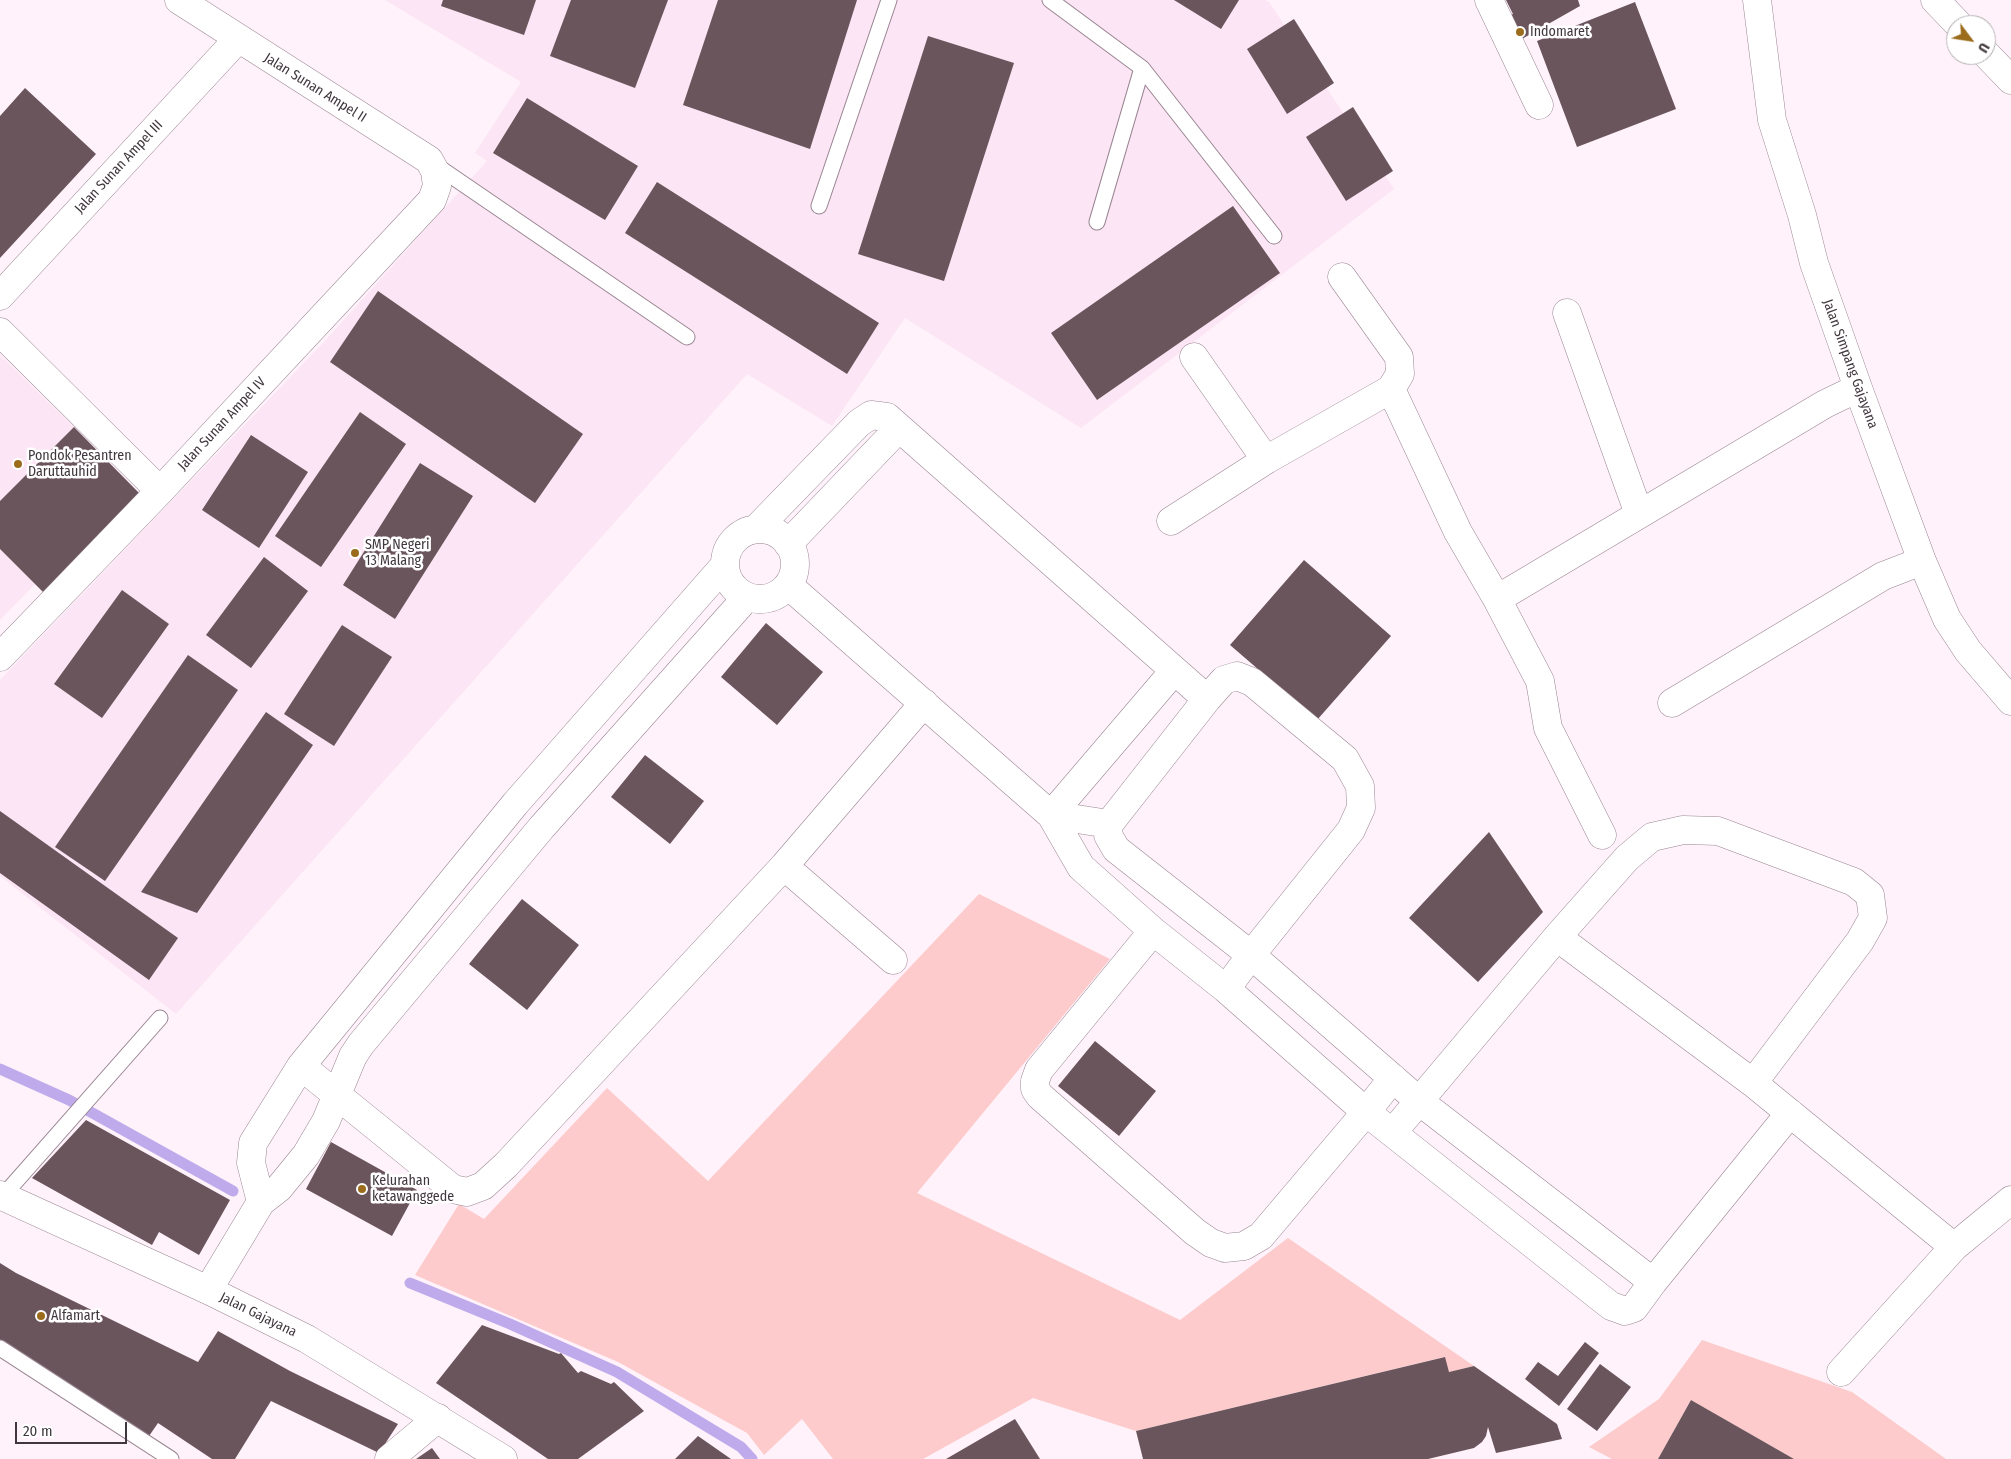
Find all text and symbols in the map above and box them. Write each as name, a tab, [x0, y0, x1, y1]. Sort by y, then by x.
north arrow	[1946, 15, 1996, 65]
place label: Indomaret	[1530, 24, 1590, 40]
marker: Indomaret	[1514, 26, 1526, 38]
text: U	[1974, 40, 1993, 55]
street label: Jalan Sunan Ampel II	[261, 50, 369, 126]
street label: Jalan Sunan Ampel III	[71, 117, 167, 217]
street label: Jalan Simpang Gajayana	[1819, 297, 1881, 431]
street label: Jalan Sunan Ampel IV	[175, 374, 269, 474]
place label: Pondok Pesantren Daruttauhid	[28, 448, 132, 481]
marker: Pondok Pesantren Daruttauhid	[12, 458, 24, 470]
place label: SMP Negeri 13 Malang	[365, 537, 429, 570]
marker: SMP Negeri 13 Malang	[349, 547, 361, 559]
place label: Kelurahan ketawanggede	[372, 1173, 454, 1206]
marker: Kelurahan ketawanggede	[356, 1183, 368, 1195]
street label: Jalan Gajayana	[217, 1289, 299, 1341]
place label: Alfamart	[51, 1308, 100, 1324]
marker: Alfamart	[35, 1310, 47, 1322]
scale bar	[18, 1412, 130, 1444]
text: 20 m	[23, 1422, 53, 1440]

